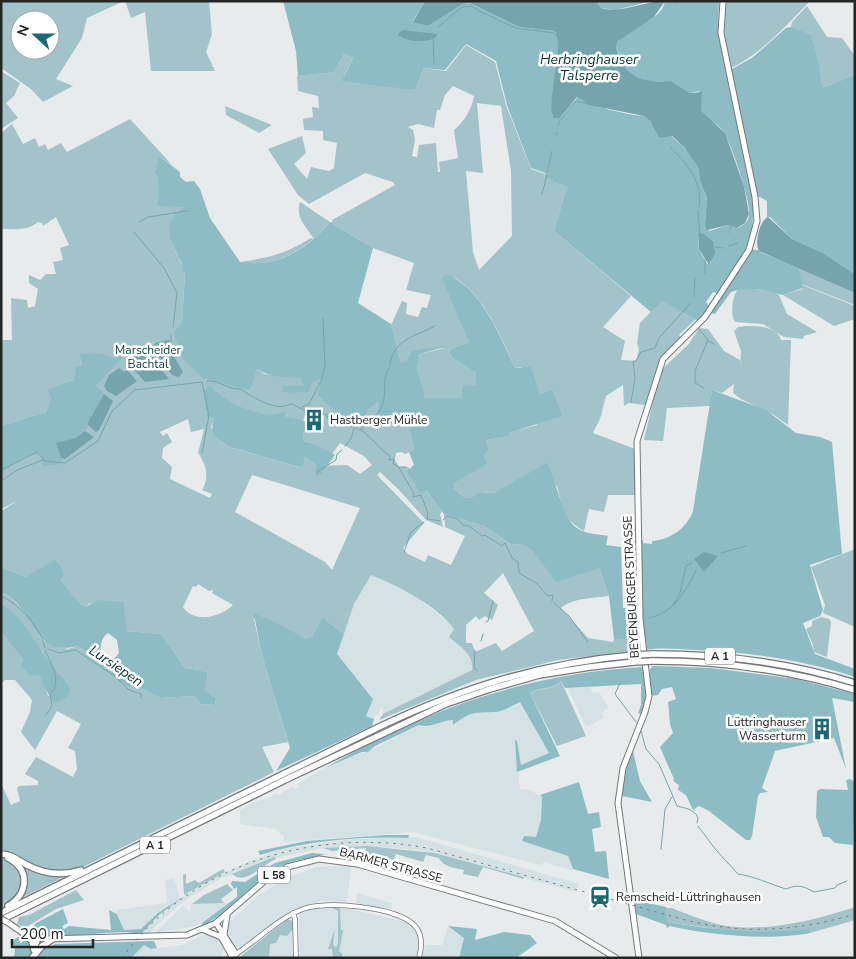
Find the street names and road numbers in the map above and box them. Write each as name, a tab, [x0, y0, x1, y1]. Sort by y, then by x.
street label: BEYENBURGER STRASSE	[619, 515, 643, 659]
road number: A 1	[705, 648, 735, 664]
road number: A 1	[140, 836, 170, 854]
street label: BARMER STRASSE	[338, 844, 444, 886]
road number: L 58	[258, 866, 290, 884]

